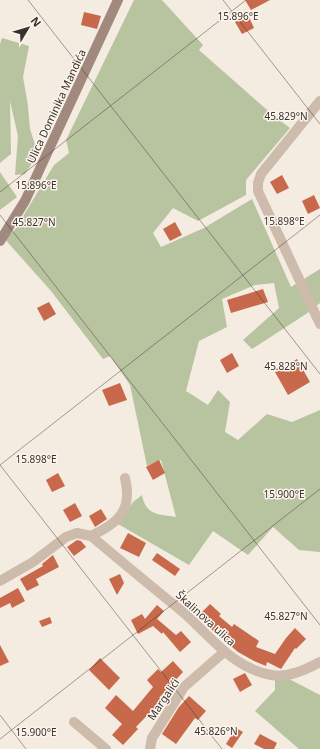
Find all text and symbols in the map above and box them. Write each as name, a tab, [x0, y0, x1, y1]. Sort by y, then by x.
north arrow	[8, 8, 48, 48]
text: 15.896°E	[217, 9, 259, 23]
text: N	[28, 13, 45, 30]
street label: Ulica Dominika Mandića	[23, 46, 89, 166]
text: 45.829°N	[264, 109, 308, 123]
text: 15.896°E	[15, 178, 57, 192]
text: 15.898°E	[263, 214, 305, 228]
text: 45.827°N	[12, 215, 56, 229]
text: 45.828°N	[264, 359, 308, 373]
text: 15.898°E	[15, 452, 57, 466]
text: 15.900°E	[263, 487, 305, 501]
street label: Škalinova ulica	[173, 587, 239, 649]
text: 45.827°N	[264, 609, 308, 623]
street label: Margalići	[144, 675, 182, 723]
text: 45.826°N	[194, 724, 238, 738]
text: 15.900°E	[15, 725, 57, 739]

